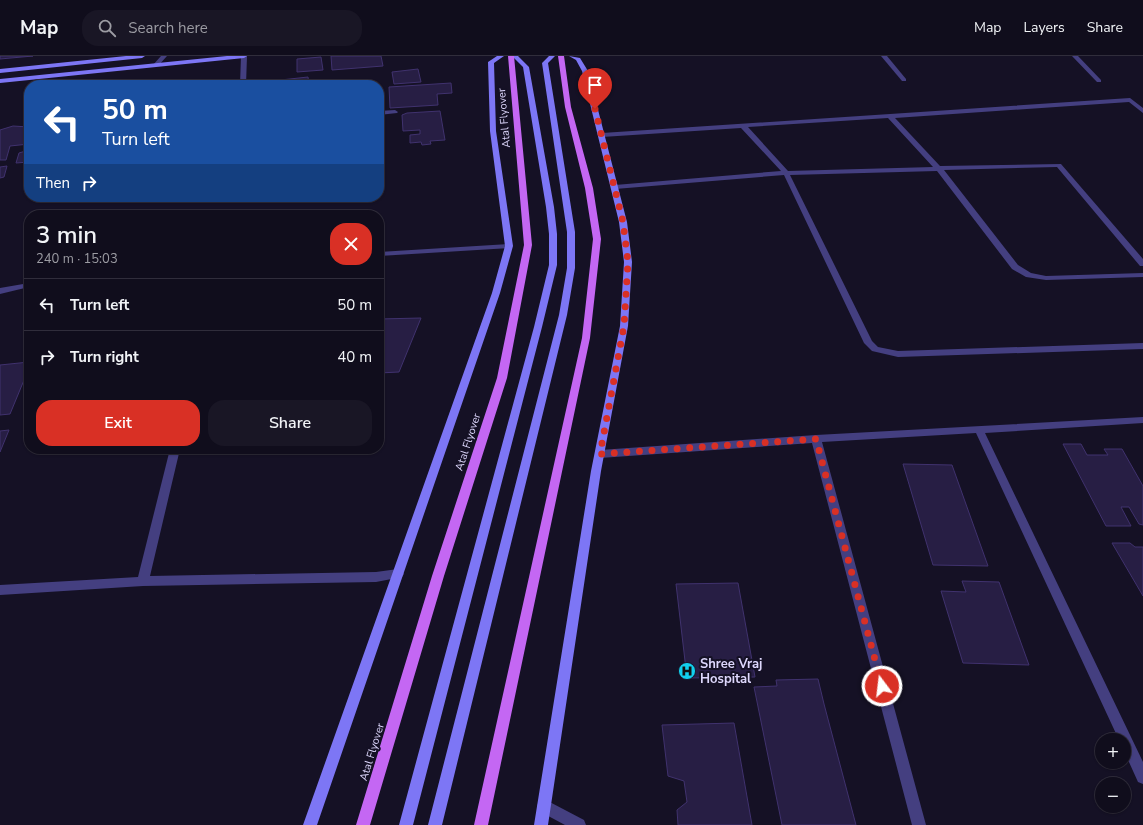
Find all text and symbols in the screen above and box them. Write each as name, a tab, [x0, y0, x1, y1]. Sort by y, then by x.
search box	[82, 10, 362, 46]
text: Map	[20, 15, 58, 41]
icon: search	[96, 17, 118, 39]
text: Search here	[128, 18, 208, 38]
text: Map	[974, 18, 1001, 37]
text: Layers	[1023, 18, 1065, 37]
text: Share	[1087, 18, 1123, 37]
pin	[578, 68, 612, 109]
icon: arrive	[584, 74, 606, 96]
street label: Atal Flyover	[494, 88, 514, 148]
text: 50 m	[102, 91, 168, 129]
icon: left	[36, 96, 88, 148]
text: Turn left	[102, 127, 170, 151]
icon: right	[78, 172, 100, 194]
text: Then	[36, 173, 70, 193]
text: 3 min	[36, 219, 97, 251]
button: close	[330, 223, 372, 265]
text: 240 m · 15:03	[36, 250, 118, 268]
icon: left	[36, 294, 58, 316]
text: Turn left	[70, 295, 129, 315]
text: 50 m	[337, 295, 372, 315]
icon: right	[36, 346, 58, 368]
text: Turn right	[70, 347, 139, 367]
text: 40 m	[337, 347, 372, 367]
button: Exit	[36, 400, 200, 446]
button: Share	[208, 400, 372, 446]
street label: Atal Flyover	[452, 411, 484, 473]
place label: Shree Vraj Hospital	[700, 655, 762, 688]
hospital icon: Shree Vraj Hospital	[677, 661, 697, 681]
position arrow	[861, 665, 903, 707]
street label: Atal Flyover	[356, 721, 388, 783]
map controls	[1095, 733, 1131, 813]
button: +	[1095, 733, 1131, 769]
button: −	[1095, 777, 1131, 813]

